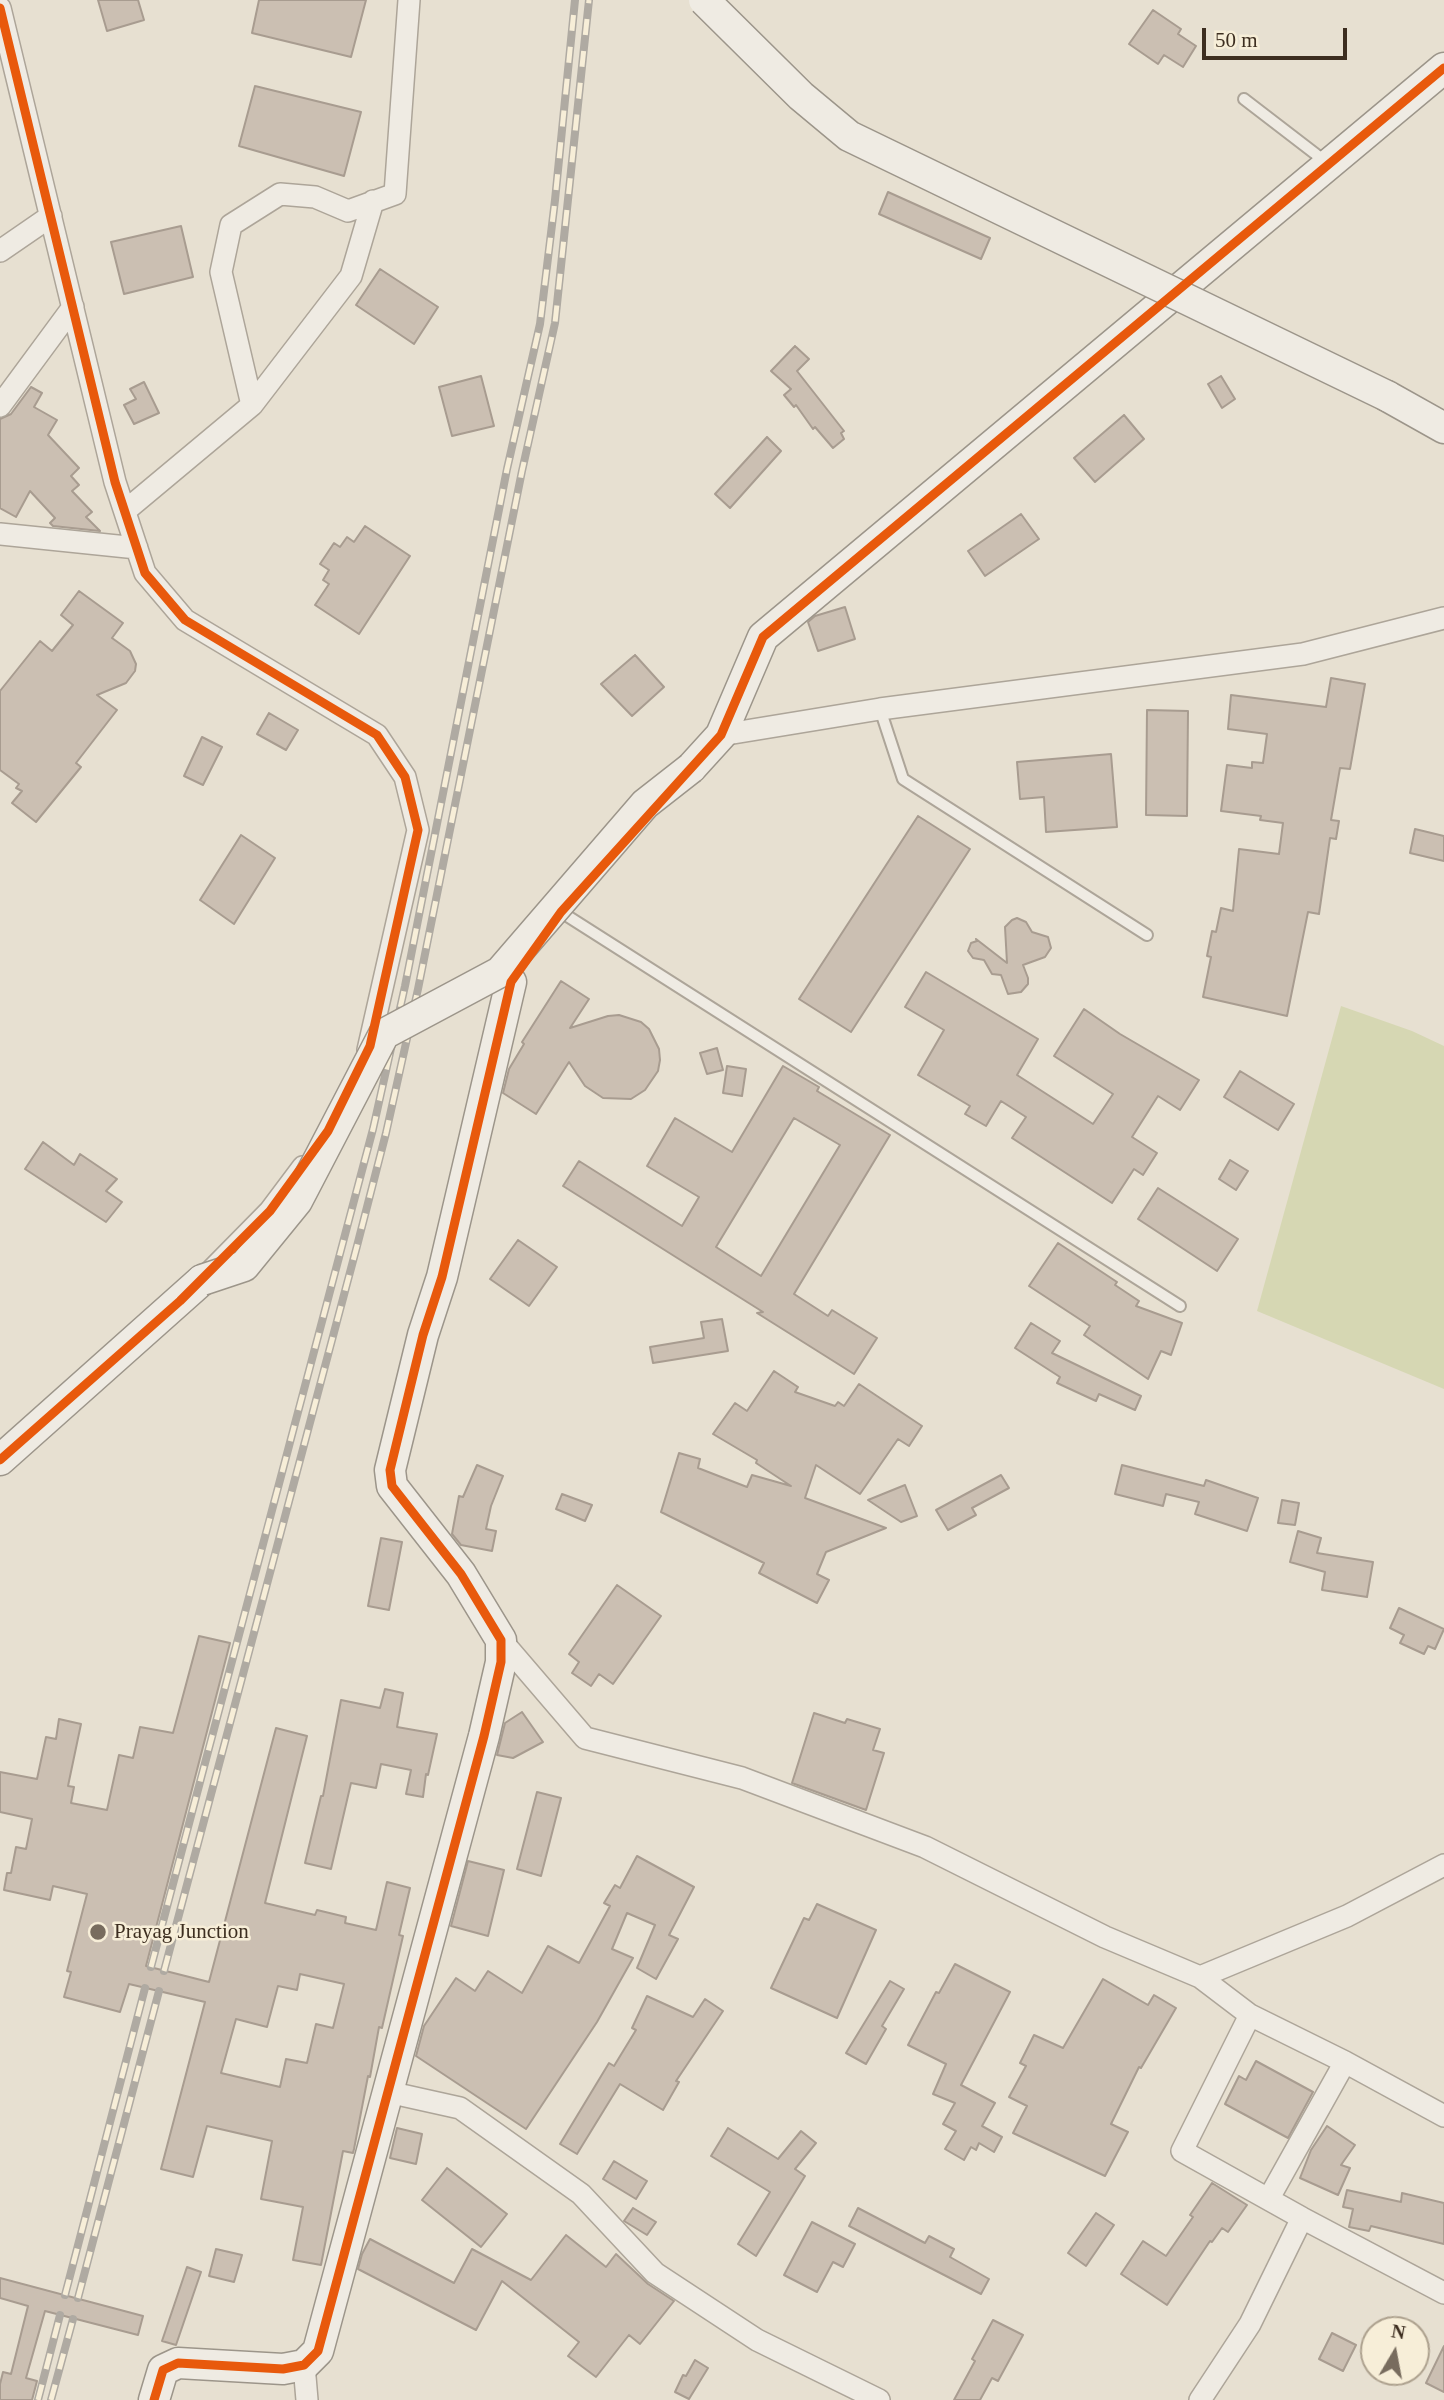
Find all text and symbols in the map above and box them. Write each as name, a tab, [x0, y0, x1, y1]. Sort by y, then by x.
scale bar	[1206, 14, 1351, 58]
text: 50 m	[1215, 28, 1258, 52]
place label: Prayag Junction	[114, 1919, 249, 1945]
marker: Prayag Junction	[88, 1922, 108, 1942]
north arrow	[1360, 2316, 1430, 2386]
text: N	[1390, 2320, 1407, 2343]

